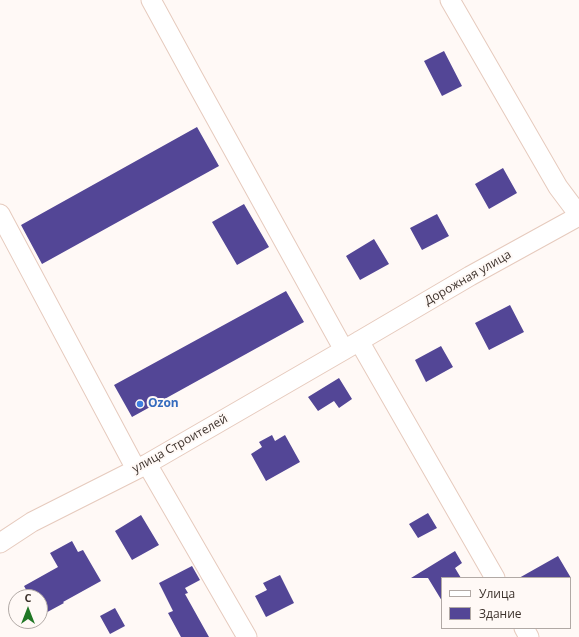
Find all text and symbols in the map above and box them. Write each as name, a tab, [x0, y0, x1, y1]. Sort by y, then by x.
street label: Дорожная улица	[422, 247, 514, 309]
place label: Ozon	[148, 397, 179, 411]
marker: Ozon	[135, 399, 145, 409]
street label: улица Строителей	[130, 412, 230, 476]
legend	[441, 577, 571, 629]
text: Улица	[479, 585, 515, 602]
north arrow	[8, 589, 48, 629]
text: С	[24, 590, 32, 605]
text: Здание	[479, 605, 522, 622]

